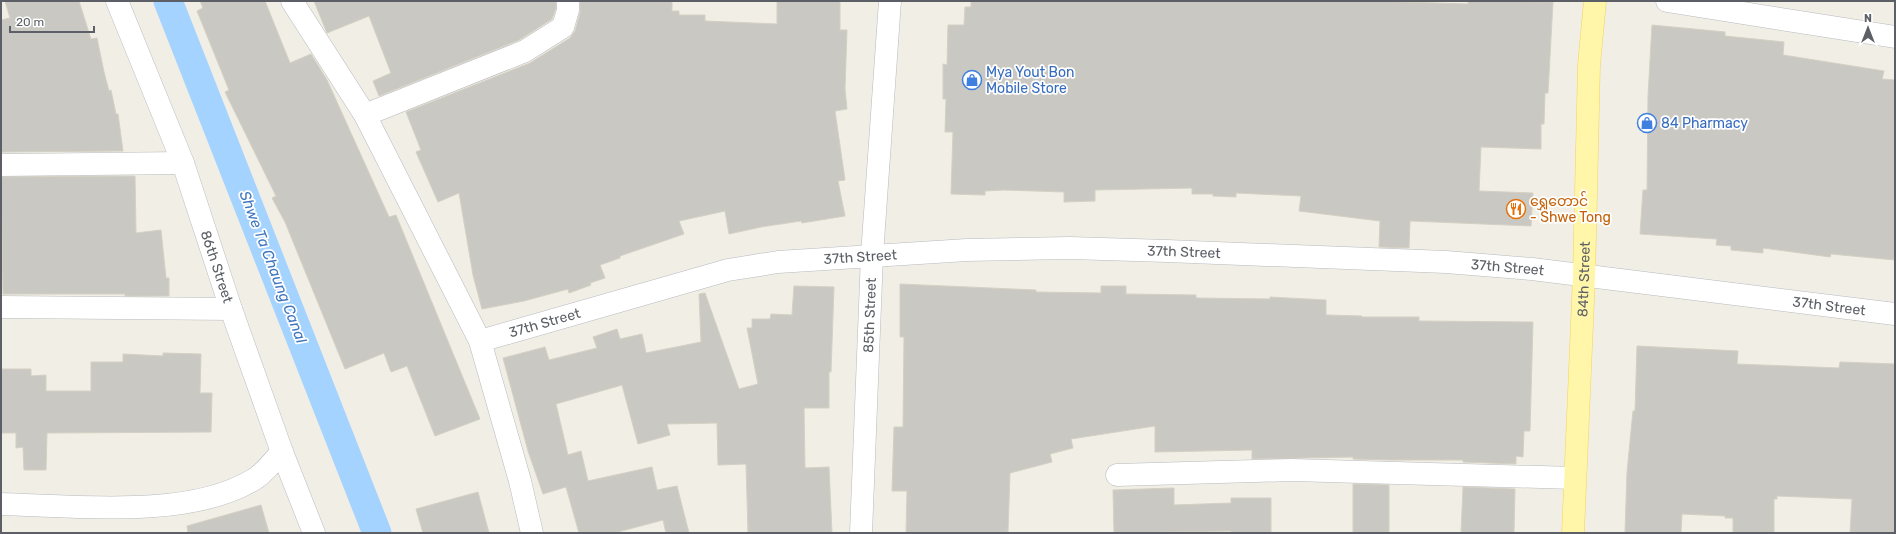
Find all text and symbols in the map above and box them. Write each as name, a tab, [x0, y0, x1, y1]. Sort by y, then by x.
scale bar	[10, 8, 94, 34]
north arrow	[1848, 8, 1888, 48]
text: N	[1864, 12, 1872, 25]
text: 20 m	[16, 15, 44, 29]
place label: Mya Yout Bon Mobile Store	[986, 64, 1074, 97]
shop icon: Mya Yout Bon Mobile Store	[961, 69, 983, 91]
shop icon: 84 Pharmacy	[1636, 112, 1658, 134]
place label: 84 Pharmacy	[1661, 115, 1748, 132]
water label: Shwe Ta Chaung Canal	[236, 188, 311, 346]
place label: ရွှေတောင် - Shwe Tong	[1530, 191, 1611, 226]
restaurant icon: ရွှေတောင် - Shwe Tong	[1505, 198, 1527, 220]
street label: 86th Street	[197, 228, 237, 306]
street label: 84th Street	[1574, 241, 1593, 317]
street label: 37th Street	[1147, 242, 1222, 262]
street label: 37th Street	[823, 246, 898, 268]
street label: 37th Street	[1470, 256, 1546, 279]
street label: 85th Street	[860, 277, 880, 353]
street label: 37th Street	[1792, 293, 1867, 319]
street label: 37th Street	[507, 304, 583, 341]

